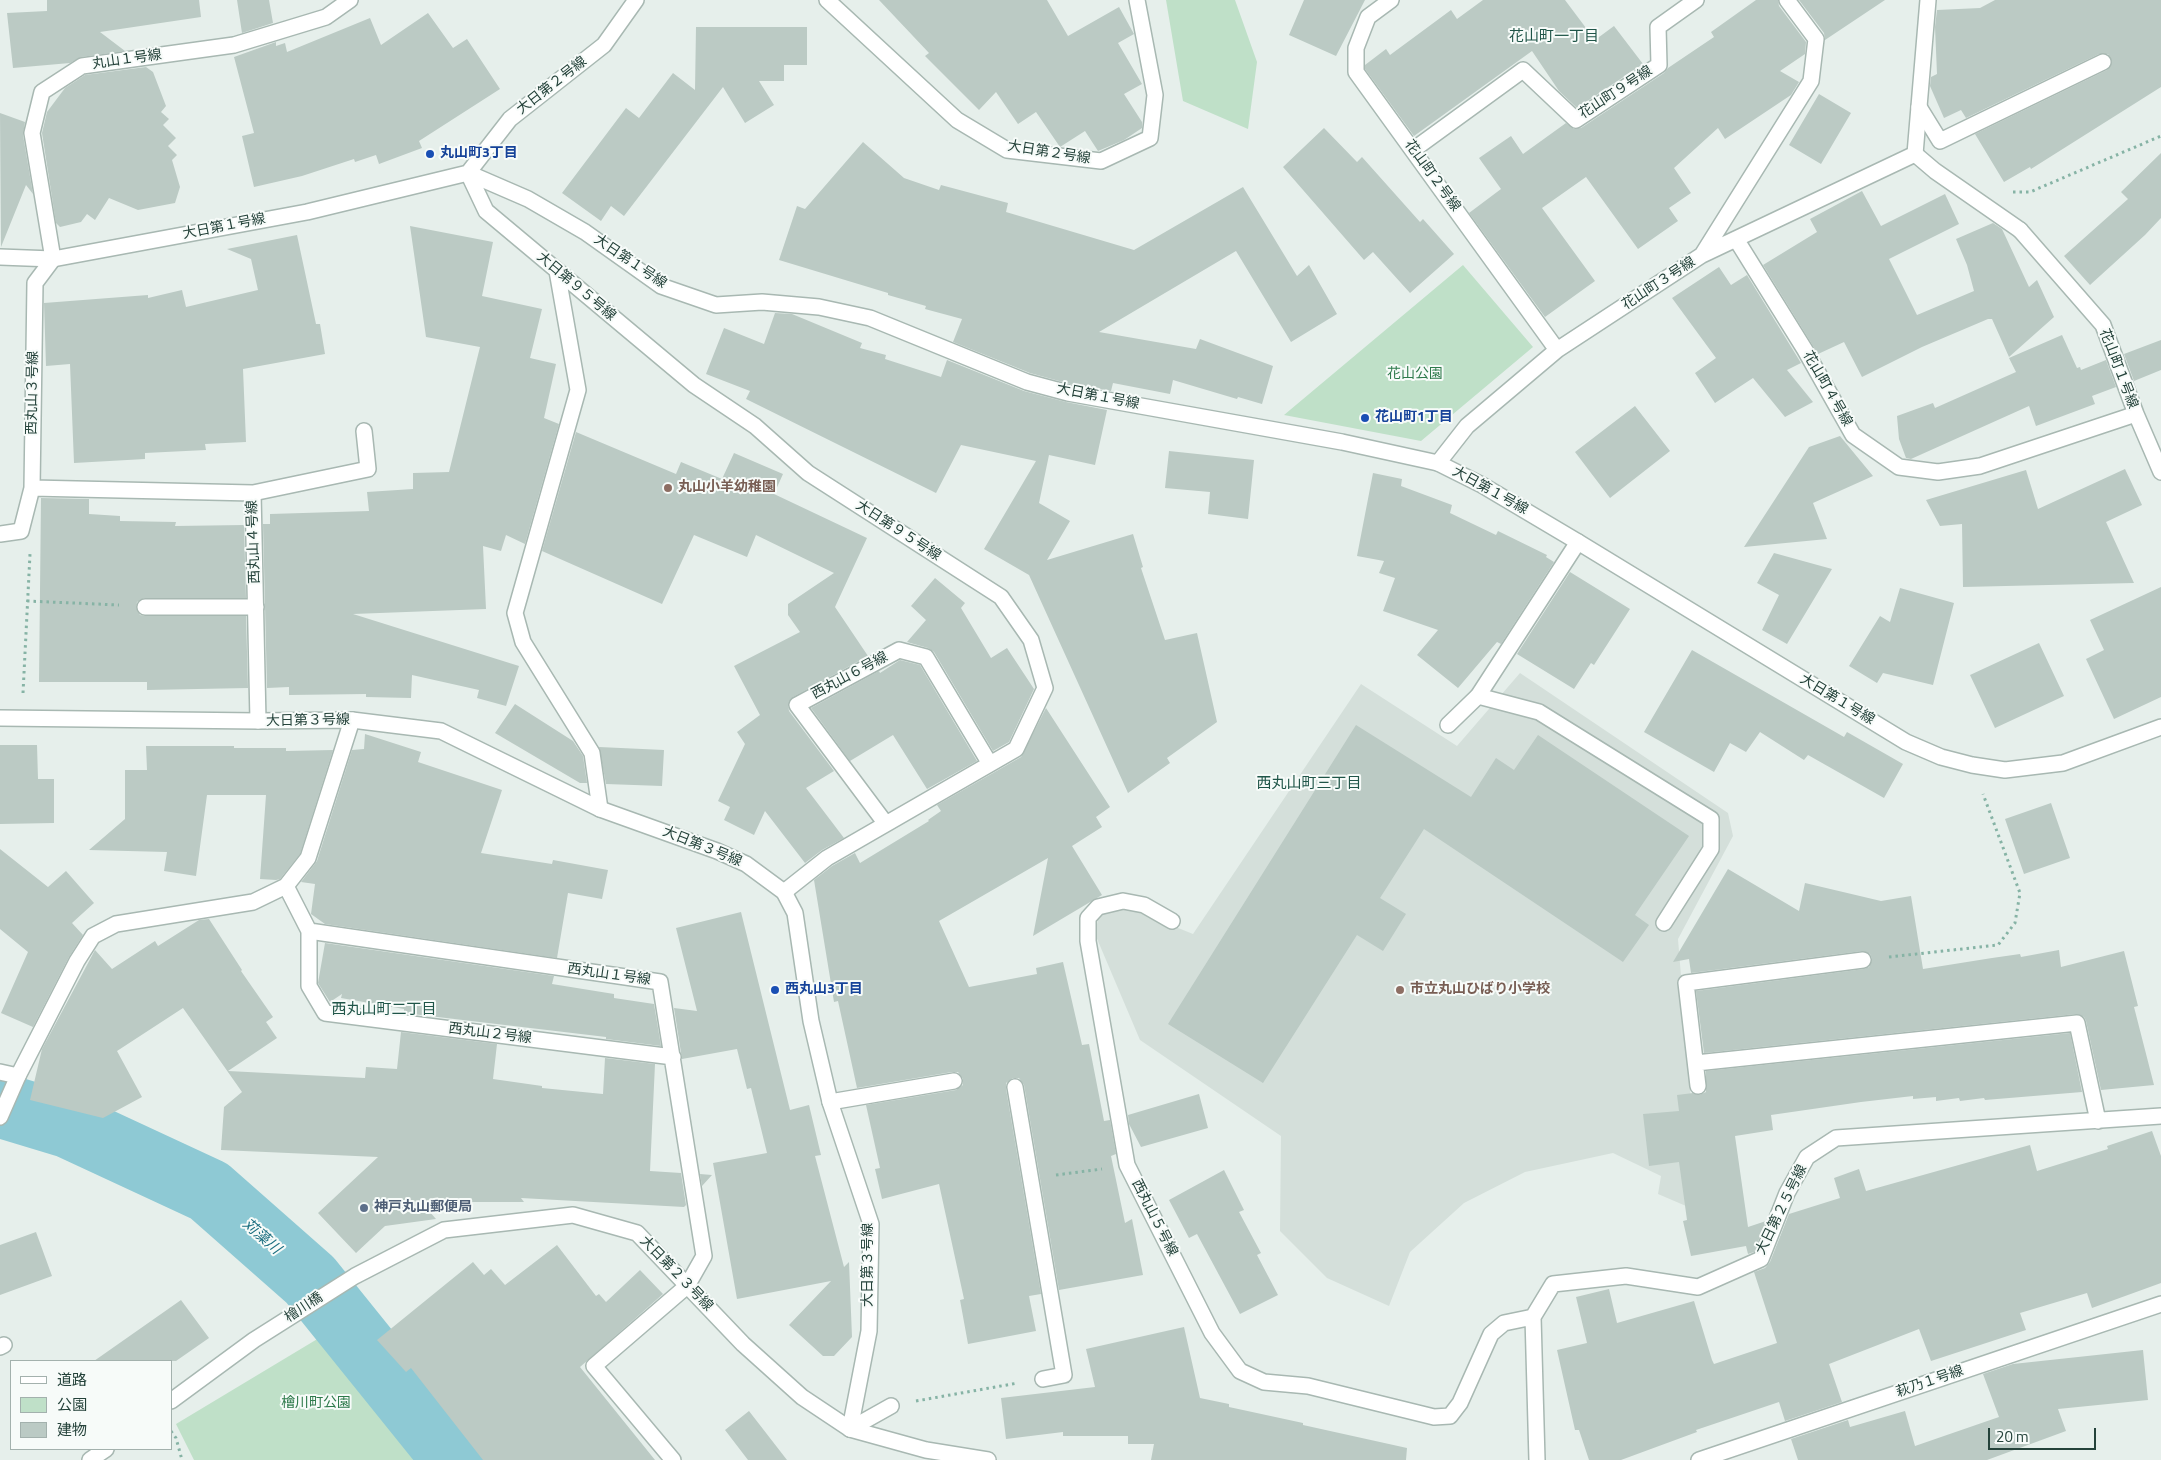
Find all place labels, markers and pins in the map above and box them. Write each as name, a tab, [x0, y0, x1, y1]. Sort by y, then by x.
place label: 丸山町3丁目	[440, 146, 518, 162]
marker: 丸山町3丁目	[424, 148, 436, 160]
place label: 花山町1丁目	[1375, 410, 1453, 426]
marker: 花山町1丁目	[1359, 412, 1371, 424]
place label: 丸山小羊幼稚園	[678, 480, 776, 496]
marker: 丸山小羊幼稚園	[662, 482, 674, 494]
place label: 西丸山3丁目	[785, 982, 863, 998]
place label: 市立丸山ひばり小学校	[1410, 982, 1550, 998]
marker: 西丸山3丁目	[769, 984, 781, 996]
marker: 市立丸山ひばり小学校	[1394, 984, 1406, 996]
place label: 神戸丸山郵便局	[374, 1200, 472, 1216]
marker: 神戸丸山郵便局	[358, 1202, 370, 1214]

